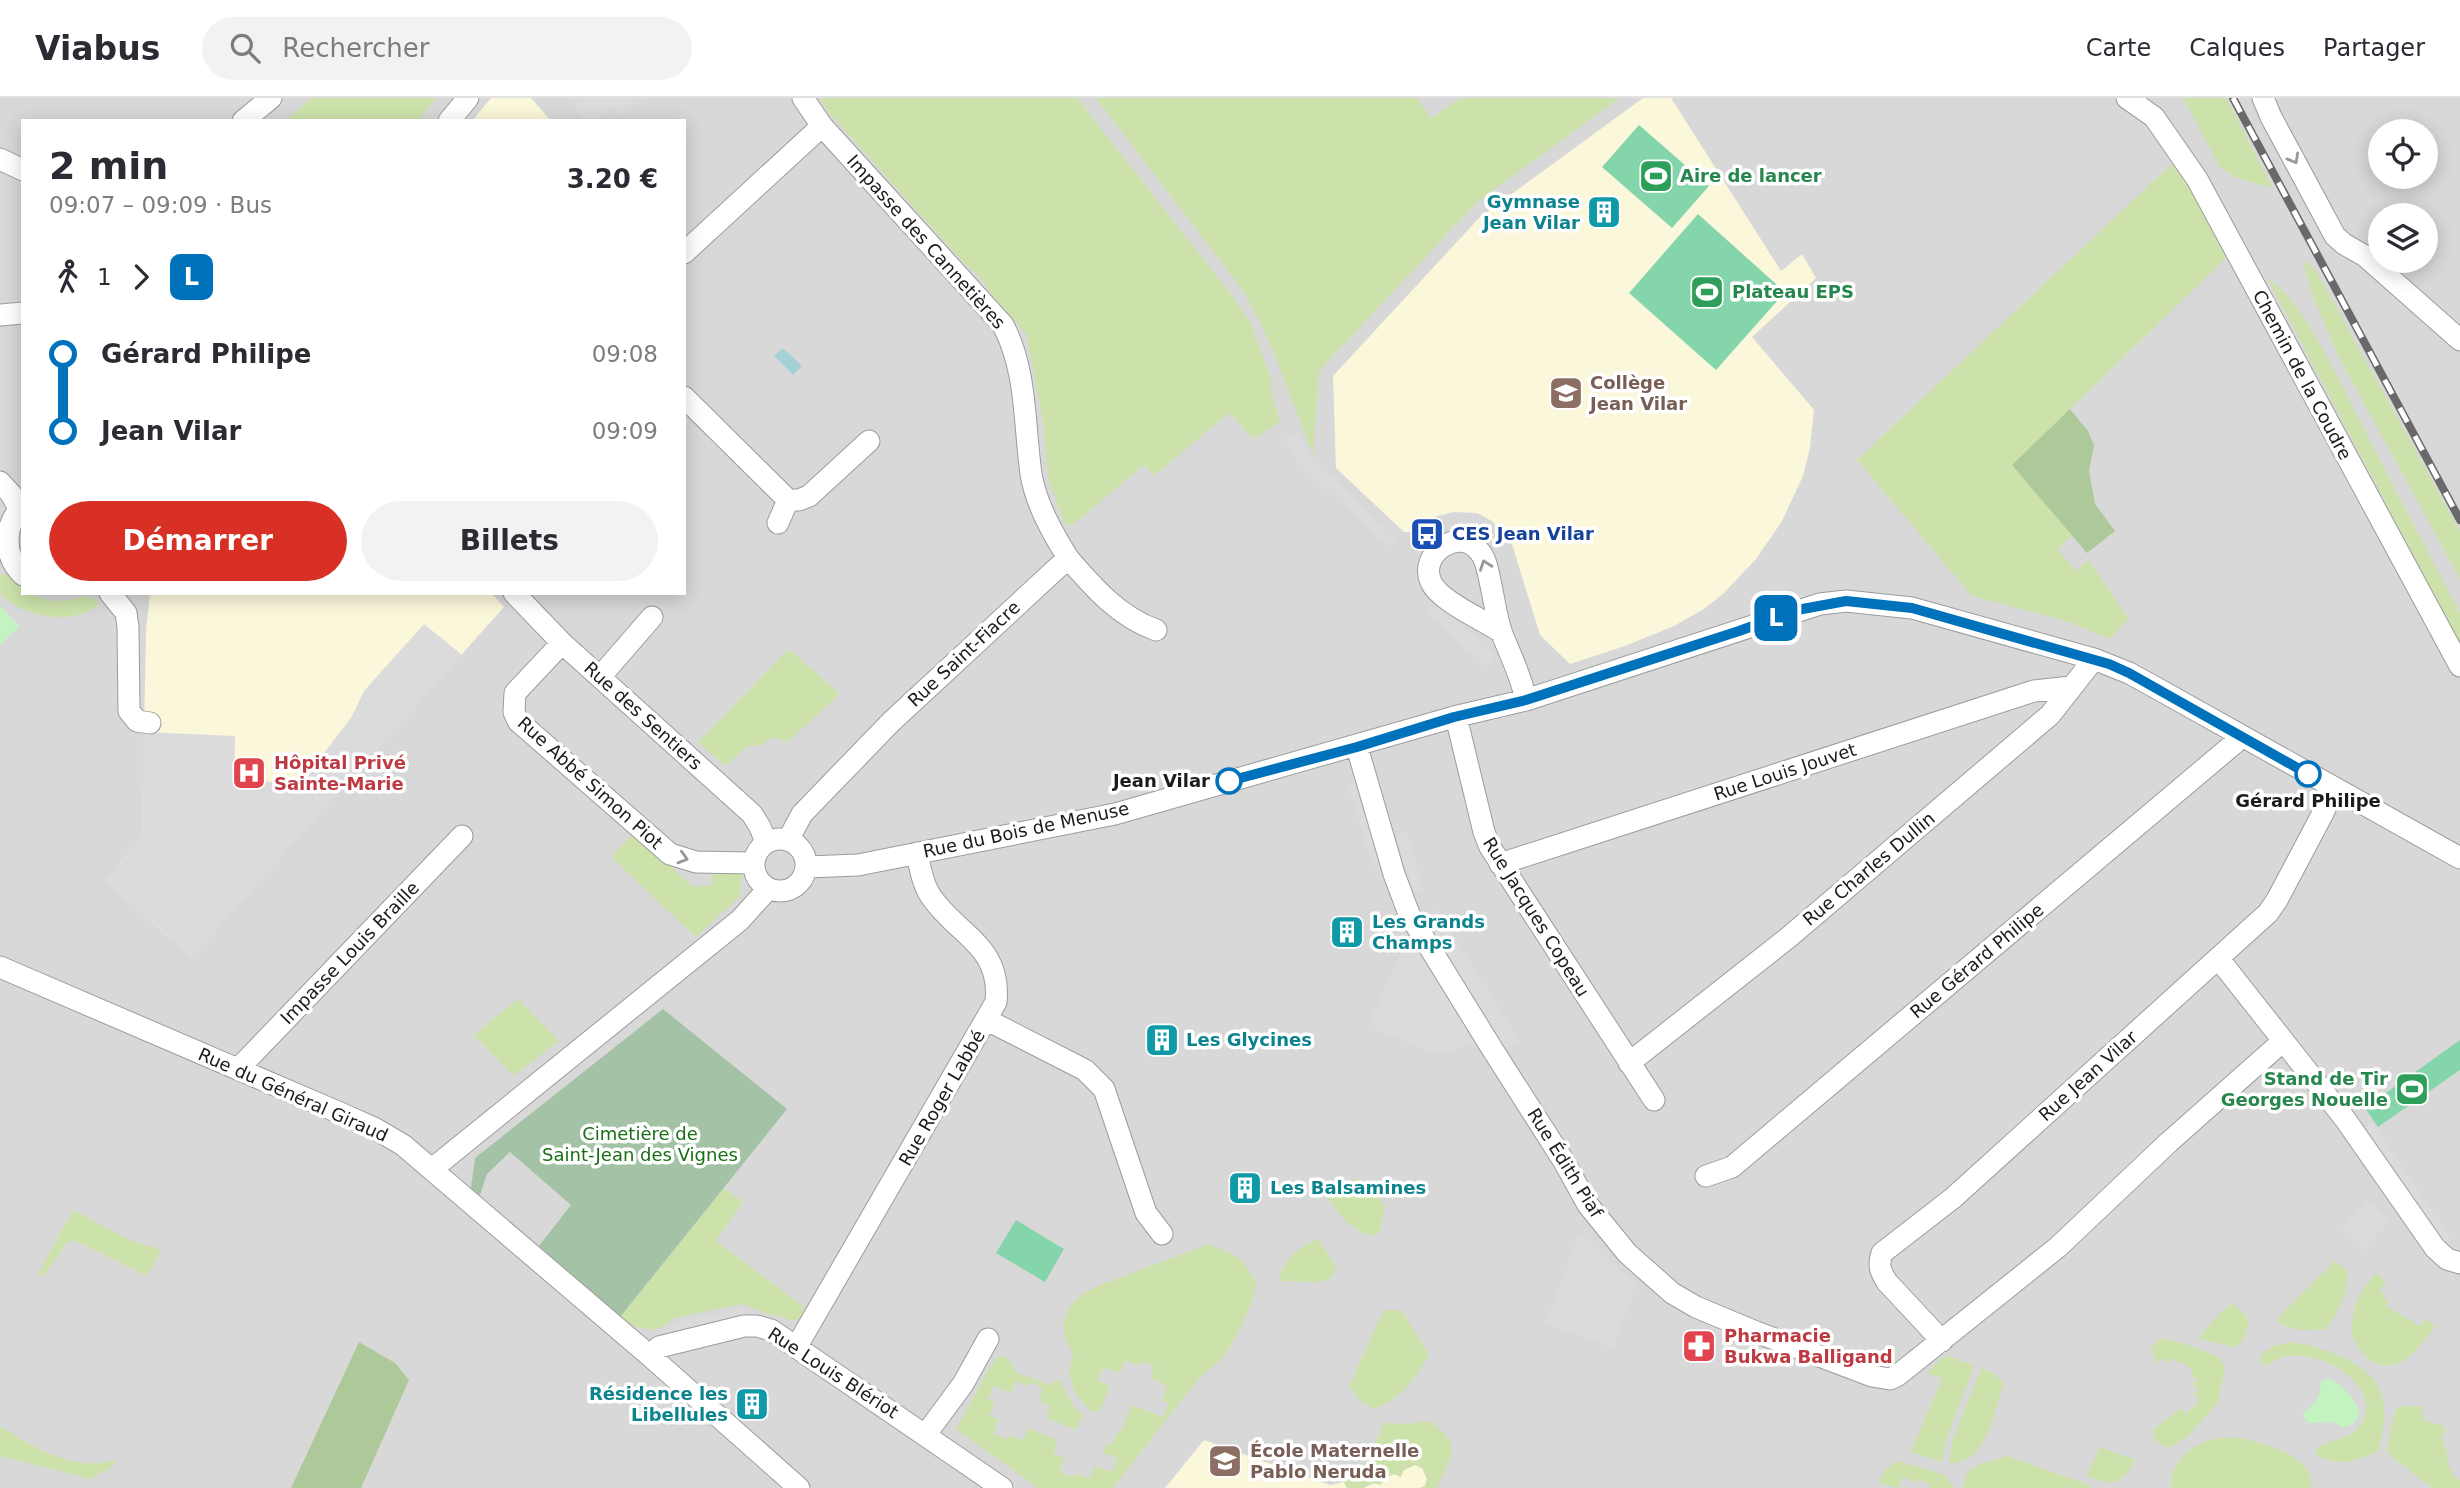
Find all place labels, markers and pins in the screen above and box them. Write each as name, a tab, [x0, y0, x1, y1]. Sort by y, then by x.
sports icon: Aire de lancer	[1637, 157, 1675, 195]
place label: Aire de lancer	[1680, 165, 1822, 186]
place label: Gymnase Jean Vilar	[1481, 191, 1580, 233]
building icon: Gymnase Jean Vilar	[1585, 193, 1623, 231]
sports icon: Plateau EPS	[1688, 273, 1726, 311]
place label: Plateau EPS	[1732, 281, 1854, 302]
place label: Collège Jean Vilar	[1588, 372, 1687, 414]
school or university icon: Collège Jean Vilar	[1547, 374, 1585, 412]
bus stop icon: CES Jean Vilar	[1408, 515, 1446, 553]
place label: CES Jean Vilar	[1452, 523, 1594, 544]
place label: Hôpital Privé Sainte-Marie	[274, 752, 406, 794]
hospital icon: Hôpital Privé Sainte-Marie	[230, 754, 268, 792]
marker: Gérard Philipe	[2295, 761, 2321, 787]
marker: Jean Vilar	[1216, 768, 1242, 794]
place label: Jean Vilar	[1111, 770, 1210, 791]
place label: Gérard Philipe	[2235, 790, 2381, 811]
place label: Les Grands Champs	[1372, 911, 1485, 953]
building icon: Les Grands Champs	[1328, 913, 1366, 951]
building icon: Les Glycines	[1143, 1021, 1181, 1059]
place label: Les Glycines	[1186, 1029, 1312, 1050]
place label: Stand de Tir Georges Nouelle	[2221, 1068, 2388, 1110]
sports icon: Stand de Tir Georges Nouelle	[2393, 1070, 2431, 1108]
building icon: Les Balsamines	[1226, 1169, 1264, 1207]
place label: Les Balsamines	[1270, 1177, 1426, 1198]
place label: Pharmacie Bukwa Balligand	[1724, 1325, 1893, 1367]
pharmacy icon: Pharmacie Bukwa Balligand	[1680, 1327, 1718, 1365]
place label: Résidence les Libellules	[589, 1383, 728, 1425]
building icon: Résidence les Libellules	[733, 1385, 771, 1423]
place label: École Maternelle Pablo Neruda	[1250, 1440, 1419, 1482]
school or university icon: École Maternelle Pablo Neruda	[1206, 1442, 1244, 1480]

